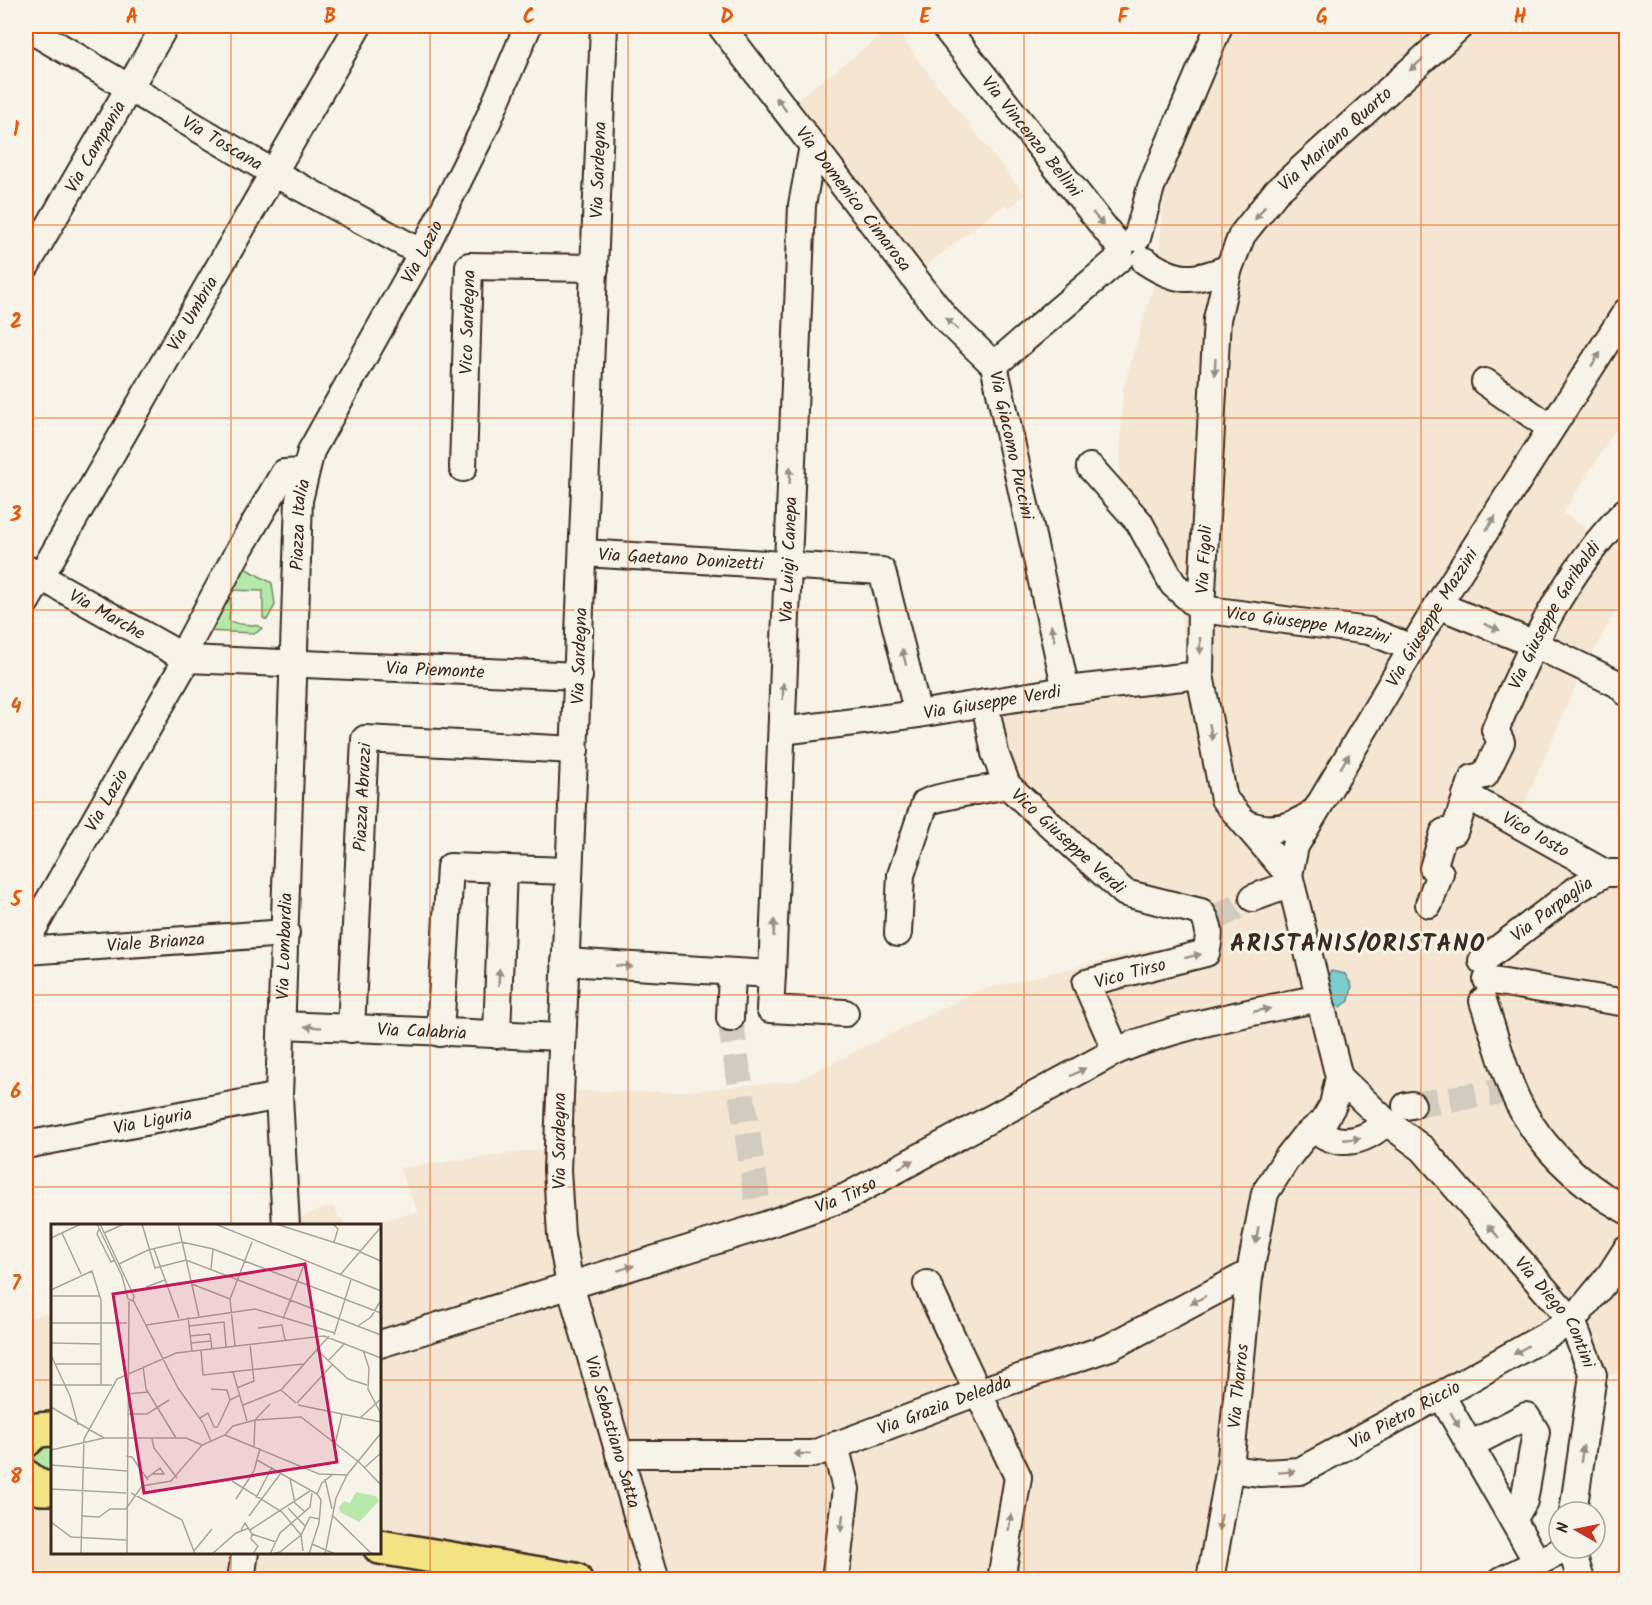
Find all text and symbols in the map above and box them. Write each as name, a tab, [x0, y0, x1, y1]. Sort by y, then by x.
text: A	[126, 2, 138, 34]
text: B	[324, 2, 336, 34]
text: C	[523, 2, 535, 34]
text: D	[720, 2, 734, 34]
text: E	[919, 2, 931, 34]
text: F	[1118, 2, 1130, 34]
text: G	[1316, 2, 1328, 34]
text: H	[1513, 2, 1527, 34]
one-way arrow	[1409, 58, 1424, 72]
street label: Via Vincenzo Bellini	[973, 70, 1089, 205]
street label: Via Mariano Quarto	[1272, 80, 1400, 200]
street label: Via Campania	[58, 96, 135, 199]
one-way arrow	[774, 96, 787, 112]
street label: Via Toscana	[176, 109, 268, 179]
text: 1	[13, 115, 19, 147]
street label: Via Sardegna	[583, 121, 616, 219]
street label: Via Domenico Cimarosa	[787, 121, 918, 279]
one-way arrow	[1254, 205, 1266, 221]
one-way arrow	[1091, 211, 1104, 226]
street label: Via Lazio	[394, 216, 452, 290]
street label: Vico Sardegna	[453, 269, 485, 375]
street label: Via Umbria	[160, 271, 227, 357]
text: 2	[10, 307, 22, 339]
one-way arrow	[945, 318, 959, 332]
one-way arrow	[1591, 350, 1602, 367]
one-way arrow	[1210, 358, 1219, 377]
street label: Via Giacomo Puccini	[980, 368, 1041, 523]
one-way arrow	[785, 466, 794, 485]
street label: Piazza Italia	[284, 476, 320, 571]
street label: Via Luigi Canepa	[773, 496, 807, 623]
text: 3	[10, 500, 22, 532]
one-way arrow	[1485, 515, 1497, 531]
street label: Via Figoli	[1189, 524, 1222, 595]
street label: Via Giuseppe Garibaldi	[1501, 535, 1609, 695]
street label: Via Gaetano Donizetti	[597, 541, 765, 580]
street label: Via Giuseppe Mazzini	[1379, 542, 1487, 693]
street label: Via Marche	[63, 582, 150, 649]
street label: Vico Giuseppe Mazzini	[1224, 599, 1395, 654]
street label: Via Sardegna	[564, 607, 597, 705]
one-way arrow	[1048, 623, 1057, 642]
one-way arrow	[1483, 623, 1501, 632]
one-way arrow	[1195, 636, 1205, 655]
one-way arrow	[898, 648, 908, 666]
street label: Via Piemonte	[385, 655, 485, 688]
street label: Via Giuseppe Verdi	[921, 678, 1064, 729]
one-way arrow	[779, 682, 788, 701]
text: 4	[11, 692, 22, 724]
one-way arrow	[1207, 723, 1216, 742]
street label: Piazza Abruzzi	[347, 741, 381, 853]
one-way arrow	[1340, 753, 1351, 769]
street label: Via Lazio	[78, 764, 137, 838]
street label: Vico Giuseppe Verdi	[1003, 782, 1131, 903]
street label: Vico Iosto	[1496, 805, 1574, 866]
street label: Via Parpaglia	[1505, 870, 1599, 950]
text: 5	[10, 885, 23, 917]
street label: Via Lombardia	[269, 892, 302, 1001]
one-way arrow	[769, 918, 778, 937]
district label: ARISTANIS/ORISTANO	[1230, 925, 1486, 964]
street label: Viale Brianza	[106, 926, 206, 961]
street label: Vico Tirso	[1091, 951, 1169, 998]
one-way arrow	[1183, 951, 1202, 961]
one-way arrow	[614, 961, 633, 971]
one-way arrow	[494, 967, 504, 986]
one-way arrow	[1252, 1005, 1271, 1014]
street label: Via Calabria	[376, 1016, 467, 1049]
one-way arrow	[304, 1022, 323, 1031]
one-way arrow	[1070, 1067, 1087, 1077]
text: 6	[11, 1077, 22, 1109]
street label: Via Sardegna	[546, 1092, 575, 1190]
street label: Via Liguria	[111, 1100, 195, 1144]
one-way arrow	[1342, 1134, 1361, 1144]
one-way arrow	[898, 1159, 915, 1169]
street label: Via Tirso	[811, 1170, 883, 1223]
one-way arrow	[1486, 1223, 1500, 1238]
inset map	[51, 1224, 381, 1554]
one-way arrow	[1252, 1226, 1261, 1245]
street label: Via Diego Contini	[1506, 1250, 1602, 1373]
one-way arrow	[617, 1263, 635, 1272]
text: 7	[11, 1269, 21, 1301]
one-way arrow	[1189, 1295, 1207, 1305]
street label: Via Tharros	[1221, 1342, 1258, 1430]
one-way arrow	[1513, 1344, 1529, 1355]
street label: Via Sebastiano Satta	[575, 1353, 647, 1512]
street label: Via Grazia Deledda	[873, 1369, 1016, 1445]
street label: Via Pietro Riccio	[1344, 1374, 1466, 1458]
one-way arrow	[1450, 1412, 1461, 1428]
one-way arrow	[1577, 1445, 1586, 1464]
one-way arrow	[793, 1449, 812, 1459]
text: 8	[10, 1462, 22, 1494]
one-way arrow	[1278, 1467, 1297, 1476]
north arrow	[1547, 1500, 1607, 1560]
one-way arrow	[1006, 1512, 1015, 1531]
one-way arrow	[837, 1514, 847, 1533]
one-way arrow	[1215, 1514, 1224, 1533]
text: N	[1551, 1521, 1577, 1535]

